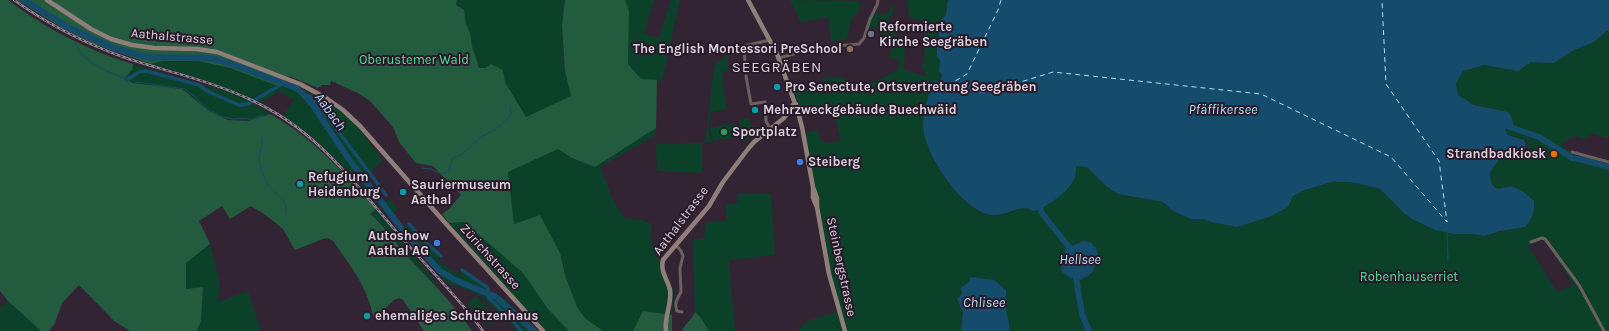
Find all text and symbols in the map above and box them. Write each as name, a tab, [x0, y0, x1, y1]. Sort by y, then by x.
place label: Reformierte Kirche Seegräben	[879, 19, 987, 50]
street label: Aathalstrasse	[130, 26, 214, 48]
marker: Reformierte Kirche Seegräben	[866, 29, 876, 39]
place label: The English Montessori PreSchool	[633, 41, 842, 57]
marker: The English Montessori PreSchool	[845, 44, 855, 54]
park label: Oberustemer Wald	[359, 52, 469, 68]
district label: SEEGRÄBEN	[732, 59, 822, 77]
place label: Pro Senectute, Ortsvertretung Seegräben	[785, 79, 1037, 95]
marker: Pro Senectute, Ortsvertretung Seegräben	[772, 82, 782, 92]
water label: Aabach	[311, 90, 349, 134]
place label: Mehrzweckgebäude Buechwäid	[763, 102, 957, 118]
water label: Pfäffikersee	[1189, 102, 1257, 118]
marker: Mehrzweckgebäude Buechwäid	[750, 105, 760, 115]
place label: Sportplatz	[732, 124, 797, 140]
marker: Sportplatz	[719, 127, 729, 137]
place label: Strandbadkiosk	[1446, 146, 1546, 162]
marker: Strandbadkiosk	[1549, 149, 1559, 159]
place label: Steiberg	[808, 154, 860, 170]
marker: Steiberg	[795, 157, 805, 167]
place label: Refugium Heidenburg	[308, 169, 380, 200]
place label: Sauriermuseum Aathal	[411, 177, 511, 208]
marker: Refugium Heidenburg	[295, 179, 305, 189]
street label: Aathalstrasse	[650, 184, 712, 258]
marker: Sauriermuseum Aathal	[398, 187, 408, 197]
street label: Steinbergstrasse	[823, 216, 859, 318]
street label: Zürichstrasse	[457, 221, 523, 293]
place label: Autoshow Aathal AG	[368, 228, 429, 259]
marker: Autoshow Aathal AG	[432, 238, 442, 248]
water label: Hellsee	[1059, 252, 1101, 268]
park label: Robenhauserriet	[1360, 269, 1458, 285]
water label: Chlisee	[963, 295, 1005, 311]
place label: ehemaliges Schützenhaus	[375, 308, 538, 324]
marker: ehemaliges Schützenhaus	[362, 311, 372, 321]

